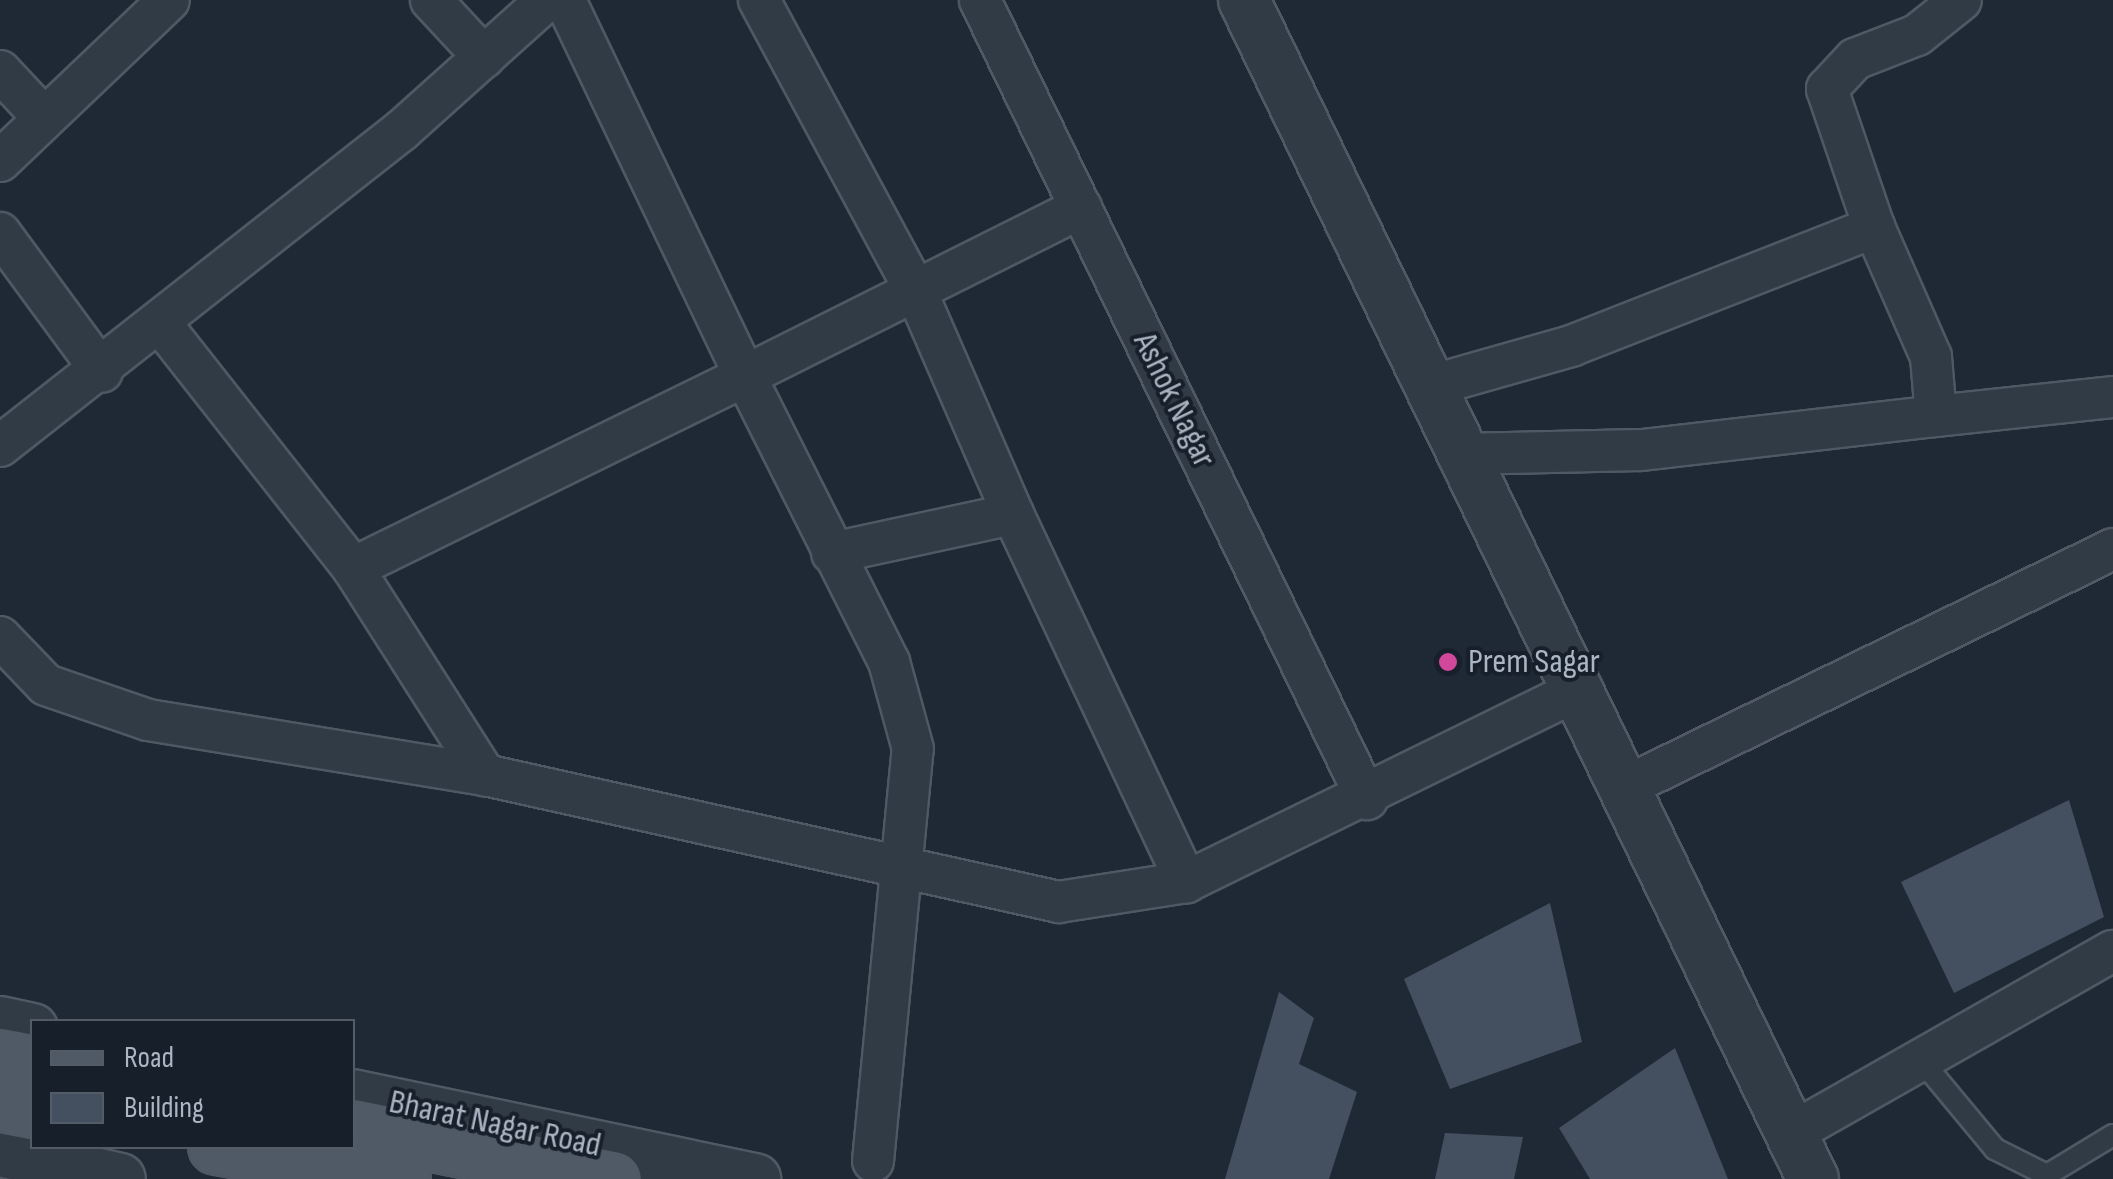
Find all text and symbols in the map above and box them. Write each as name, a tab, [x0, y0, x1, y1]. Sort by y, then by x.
street label: Ashok Nagar	[1123, 326, 1225, 474]
place label: Prem Sagar	[1468, 641, 1600, 683]
marker: Prem Sagar	[1437, 651, 1459, 673]
legend	[30, 1019, 355, 1149]
text: Road	[124, 1040, 174, 1076]
street label: Bharat Nagar Road	[385, 1081, 605, 1167]
text: Building	[124, 1090, 204, 1126]

